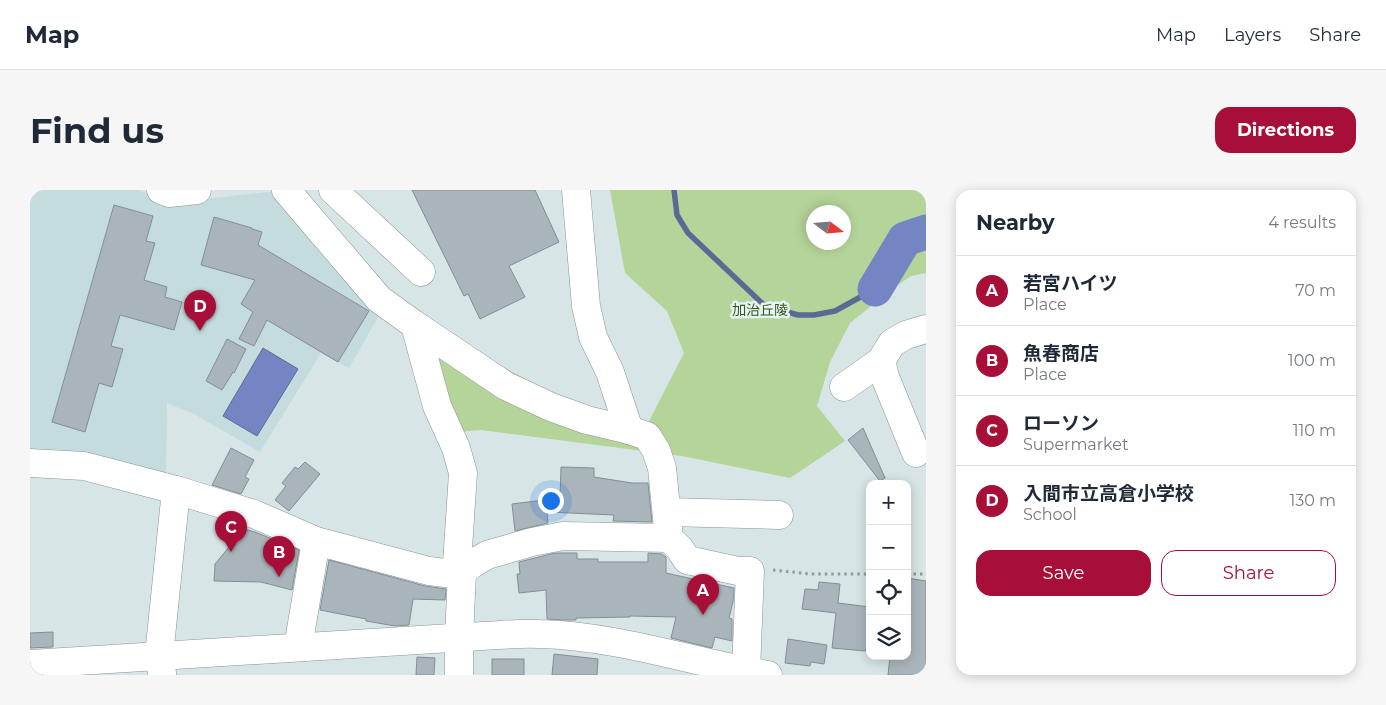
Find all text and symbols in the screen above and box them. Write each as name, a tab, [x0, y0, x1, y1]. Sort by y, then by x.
text: Map	[25, 20, 79, 49]
text: Map	[1156, 24, 1196, 46]
text: Layers	[1224, 24, 1281, 46]
text: Share	[1309, 24, 1361, 46]
button: Directions	[1215, 107, 1356, 153]
text: Find us	[30, 109, 164, 152]
north arrow	[806, 205, 851, 250]
text: Nearby	[976, 210, 1055, 235]
text: 4 results	[1268, 213, 1336, 232]
text: 若宮ハイツ	[1023, 272, 1118, 295]
text: A	[986, 281, 998, 300]
text: 70 m	[1295, 281, 1336, 300]
pin: D	[184, 290, 216, 331]
text: Place	[1023, 295, 1067, 314]
park label: 加治丘陵	[732, 301, 788, 319]
text: 魚春商店	[1023, 342, 1099, 365]
text: B	[986, 351, 998, 370]
text: 100 m	[1288, 351, 1336, 370]
text: Place	[1023, 365, 1067, 384]
text: ローソン	[1023, 412, 1099, 435]
text: C	[986, 421, 998, 440]
text: 110 m	[1293, 421, 1336, 440]
text: Supermarket	[1023, 435, 1129, 454]
map controls	[866, 480, 911, 660]
button: +	[866, 480, 911, 525]
text: 入間市立高倉小学校	[1023, 482, 1194, 505]
your location	[538, 488, 564, 514]
text: D	[985, 491, 999, 510]
text: 130 m	[1289, 491, 1336, 510]
text: School	[1023, 505, 1077, 524]
pin: C	[215, 511, 247, 552]
button: −	[866, 525, 911, 570]
pin: B	[263, 536, 295, 577]
button: Save	[976, 550, 1151, 596]
button: Share	[1161, 550, 1336, 596]
button: locate	[866, 570, 911, 615]
pin: A	[687, 574, 719, 615]
button: layers	[866, 615, 911, 660]

